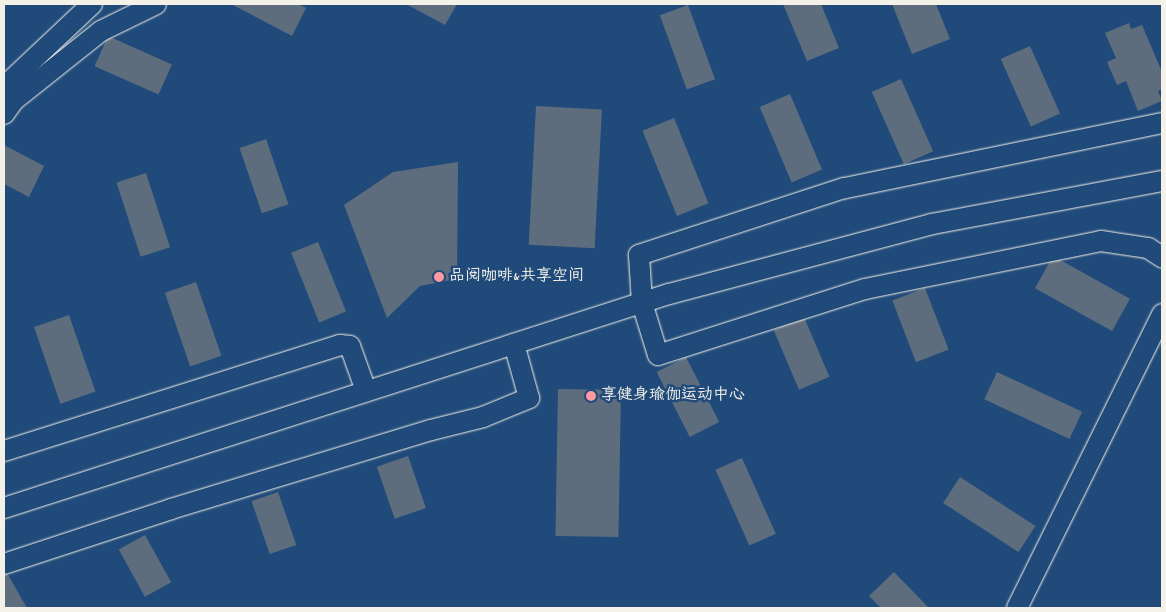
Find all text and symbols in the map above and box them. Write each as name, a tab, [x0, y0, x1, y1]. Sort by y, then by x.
place label: 品阅咖啡&共享空间	[449, 267, 584, 287]
marker: 品阅咖啡&共享空间	[433, 271, 445, 283]
place label: 享健身瑜伽运动中心	[601, 386, 745, 406]
marker: 享健身瑜伽运动中心	[585, 390, 597, 402]

